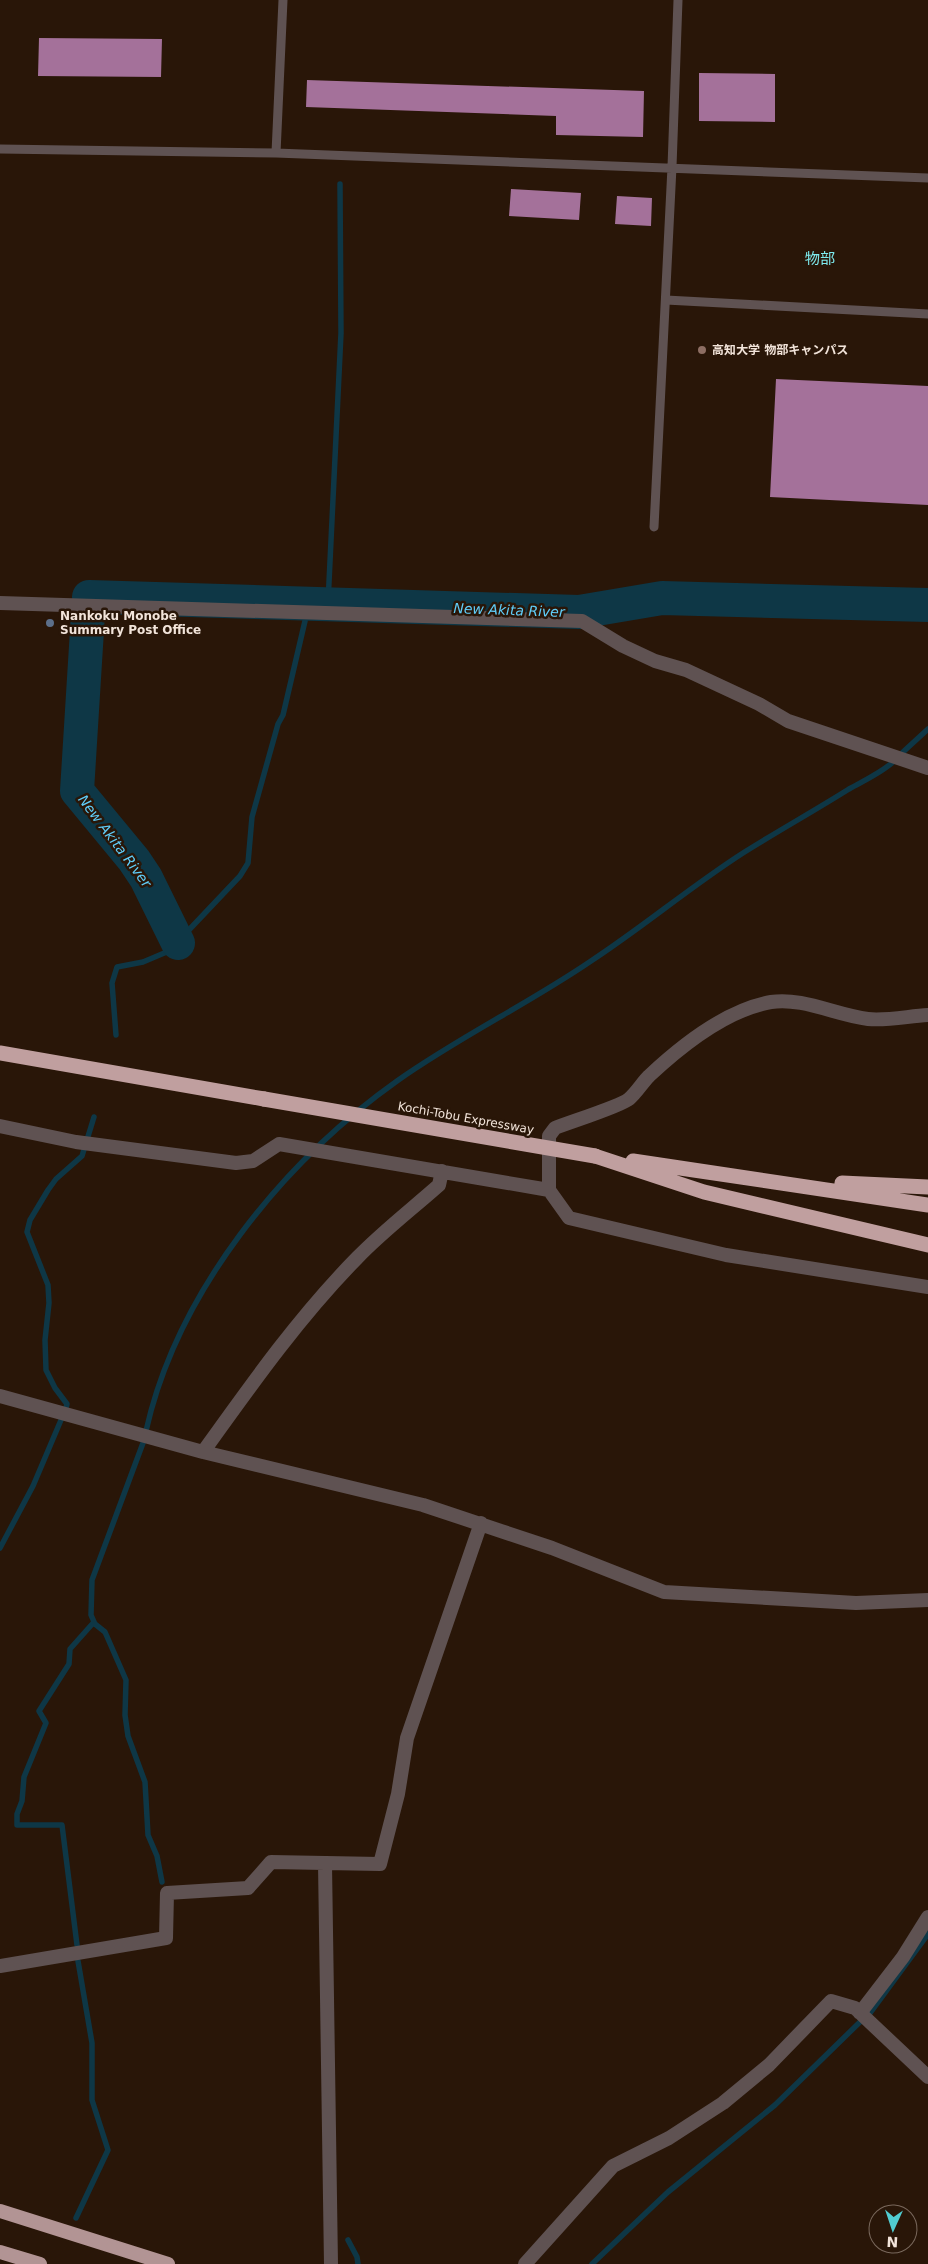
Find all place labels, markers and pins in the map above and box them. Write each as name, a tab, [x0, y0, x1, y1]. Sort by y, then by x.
place label: 高知大学 物部キャンパス	[712, 343, 848, 357]
marker: 高知大学 物部キャンパス	[696, 344, 708, 356]
place label: Nankoku Monobe Summary Post Office	[60, 609, 201, 637]
marker: Nankoku Monobe Summary Post Office	[44, 617, 56, 629]

